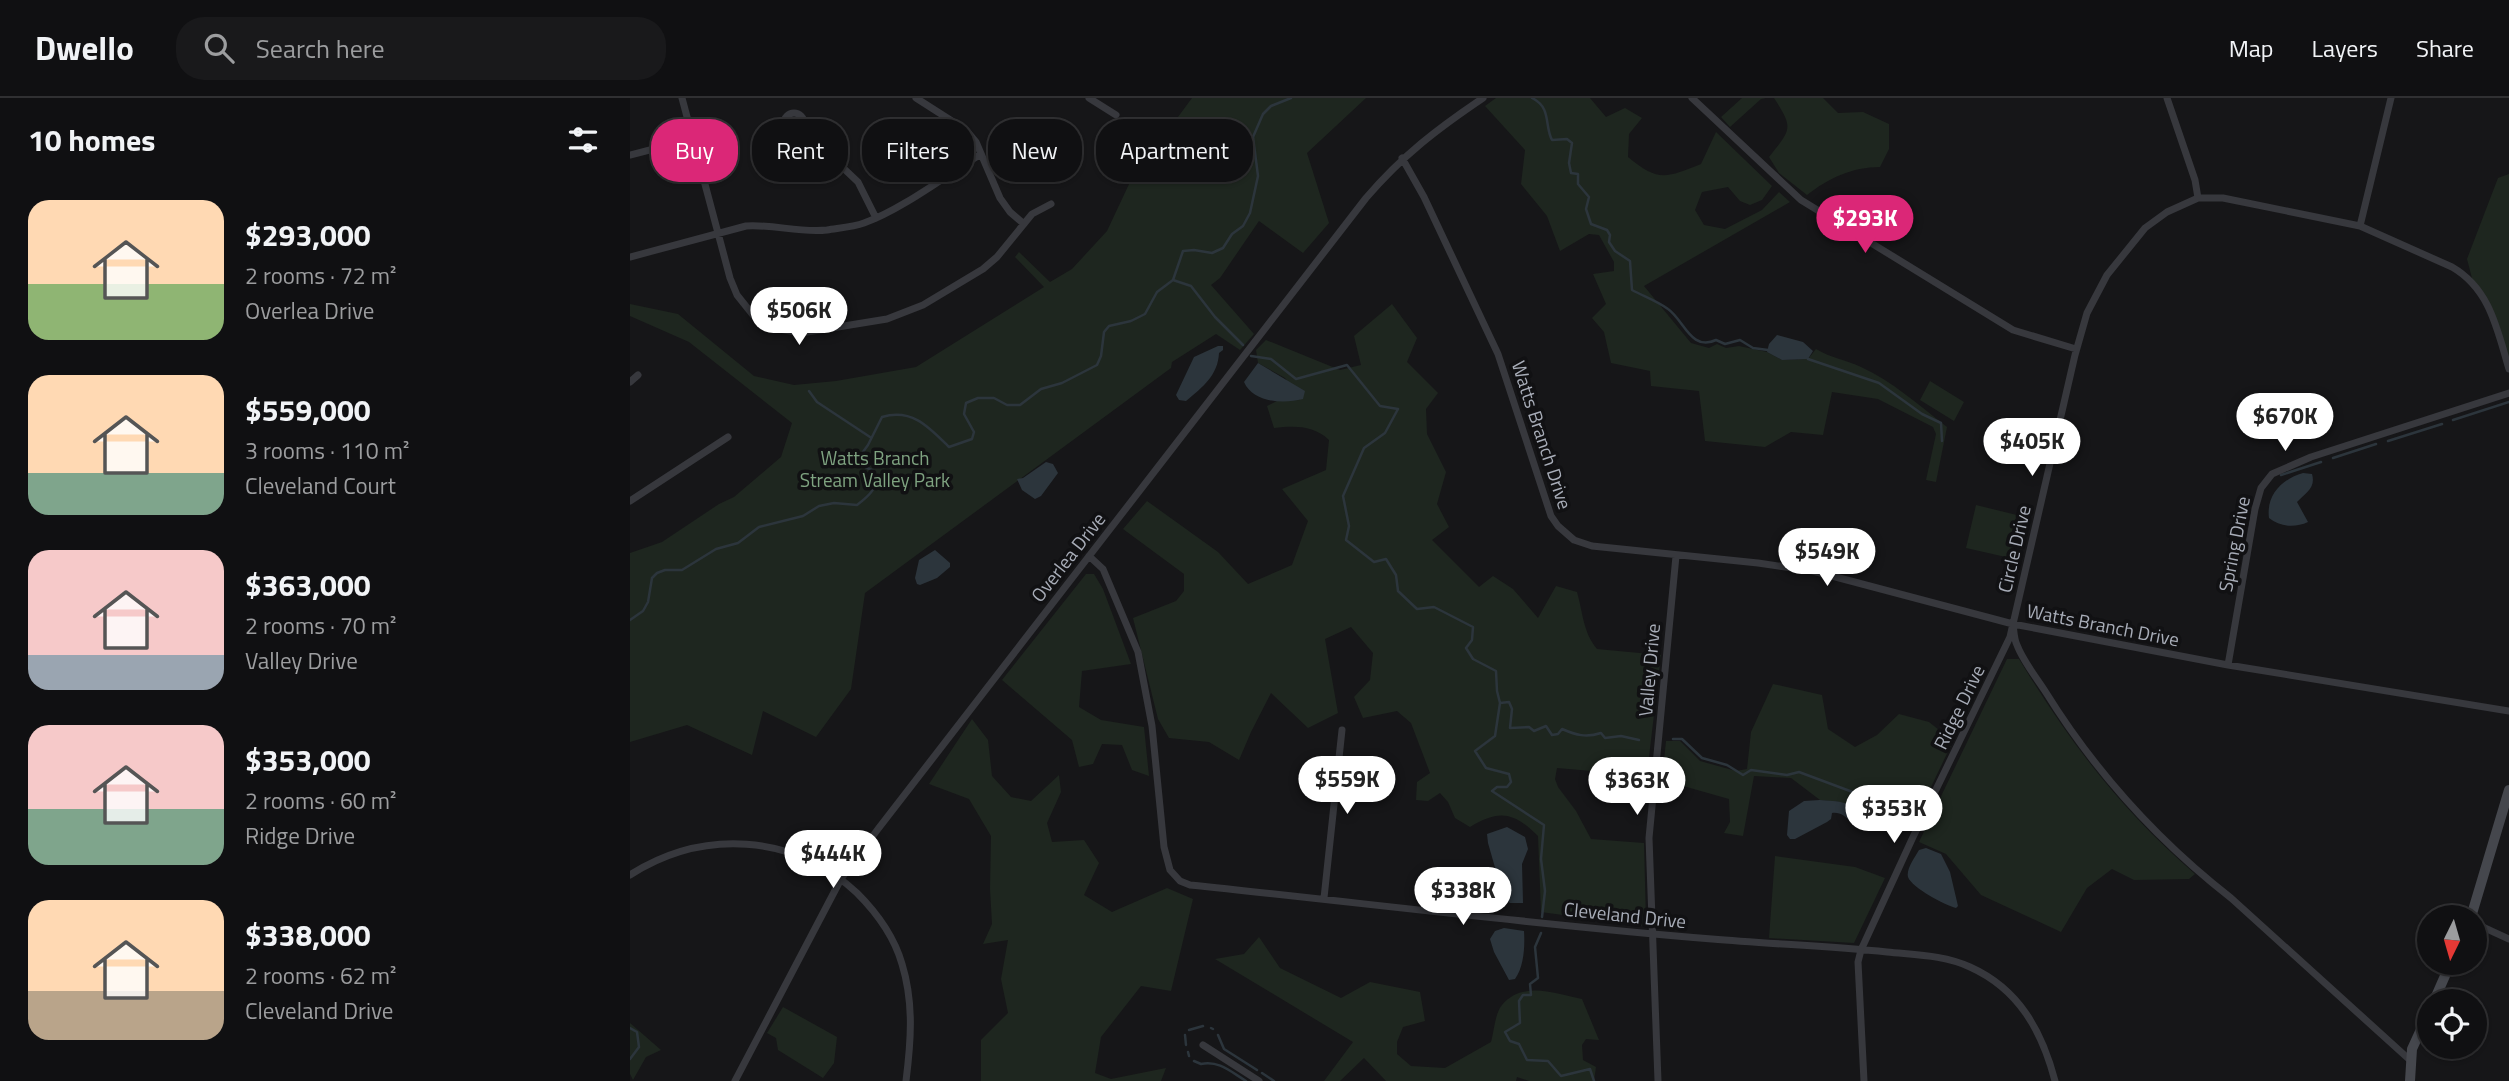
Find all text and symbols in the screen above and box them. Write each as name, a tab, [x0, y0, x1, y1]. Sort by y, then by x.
search box	[176, 17, 666, 80]
text: Dwello	[35, 23, 134, 73]
icon: search	[200, 29, 238, 67]
text: Search here	[256, 29, 385, 68]
text: Map	[2229, 30, 2274, 66]
text: Layers	[2312, 30, 2378, 66]
text: Share	[2416, 30, 2474, 66]
text: 10 homes	[28, 117, 155, 163]
chip: Buy	[651, 119, 738, 182]
chip: Rent	[752, 119, 848, 182]
chip: Filters	[862, 119, 974, 182]
chip: New	[988, 119, 1082, 182]
chip: Apartment	[1096, 119, 1253, 182]
icon: filters	[564, 121, 602, 159]
pin: $293K	[1816, 195, 1914, 255]
text: $293K	[1832, 200, 1898, 235]
text: $293,000	[245, 212, 371, 258]
icon: home	[84, 228, 168, 312]
text: 2 rooms · 72 m²	[245, 258, 396, 293]
pin: $506K	[750, 288, 848, 347]
text: $506K	[766, 292, 832, 327]
text: Overlea Drive	[245, 293, 374, 328]
street label: Watts Branch Drive	[1505, 357, 1580, 513]
text: $559,000	[245, 387, 371, 433]
pin: $670K	[2236, 394, 2334, 453]
text: $670K	[2252, 398, 2318, 433]
icon: home	[84, 403, 168, 487]
pin: $405K	[1983, 418, 2081, 478]
text: $405K	[1999, 423, 2065, 458]
text: 3 rooms · 110 m²	[245, 433, 409, 468]
park label: Watts Branch Stream Valley Park	[800, 443, 950, 494]
text: Cleveland Court	[245, 468, 396, 503]
street label: Spring Drive	[2210, 494, 2257, 594]
street label: Circle Drive	[1989, 502, 2038, 595]
street label: Overlea Drive	[1023, 506, 1112, 608]
pin: $549K	[1778, 528, 1876, 588]
text: $549K	[1794, 533, 1860, 568]
text: $363,000	[245, 562, 371, 608]
icon: home	[84, 578, 168, 662]
street label: Watts Branch Drive	[2024, 596, 2182, 653]
text: 2 rooms · 70 m²	[245, 608, 396, 643]
street label: Valley Drive	[1630, 622, 1667, 718]
text: Valley Drive	[245, 643, 358, 678]
street label: Ridge Drive	[1926, 660, 1992, 754]
text: $353,000	[245, 737, 371, 783]
icon: home	[84, 753, 168, 837]
pin: $559K	[1298, 756, 1396, 816]
pin: $363K	[1588, 758, 1686, 817]
text: $559K	[1314, 761, 1380, 796]
text: $363K	[1604, 762, 1670, 797]
text: 2 rooms · 60 m²	[245, 783, 396, 818]
pin: $353K	[1845, 786, 1943, 845]
text: $353K	[1861, 790, 1927, 825]
text: Ridge Drive	[245, 818, 355, 853]
pin: $444K	[784, 830, 882, 890]
text: $444K	[800, 835, 866, 870]
pin: $338K	[1414, 868, 1512, 927]
text: $338K	[1430, 872, 1496, 907]
street label: Cleveland Drive	[1563, 894, 1688, 935]
north arrow	[2417, 905, 2487, 975]
map controls	[2417, 905, 2487, 1059]
text: $338,000	[245, 912, 371, 958]
icon: home	[84, 928, 168, 1012]
text: 2 rooms · 62 m²	[245, 958, 396, 993]
button: locate	[2417, 989, 2487, 1059]
text: Cleveland Drive	[245, 993, 393, 1028]

